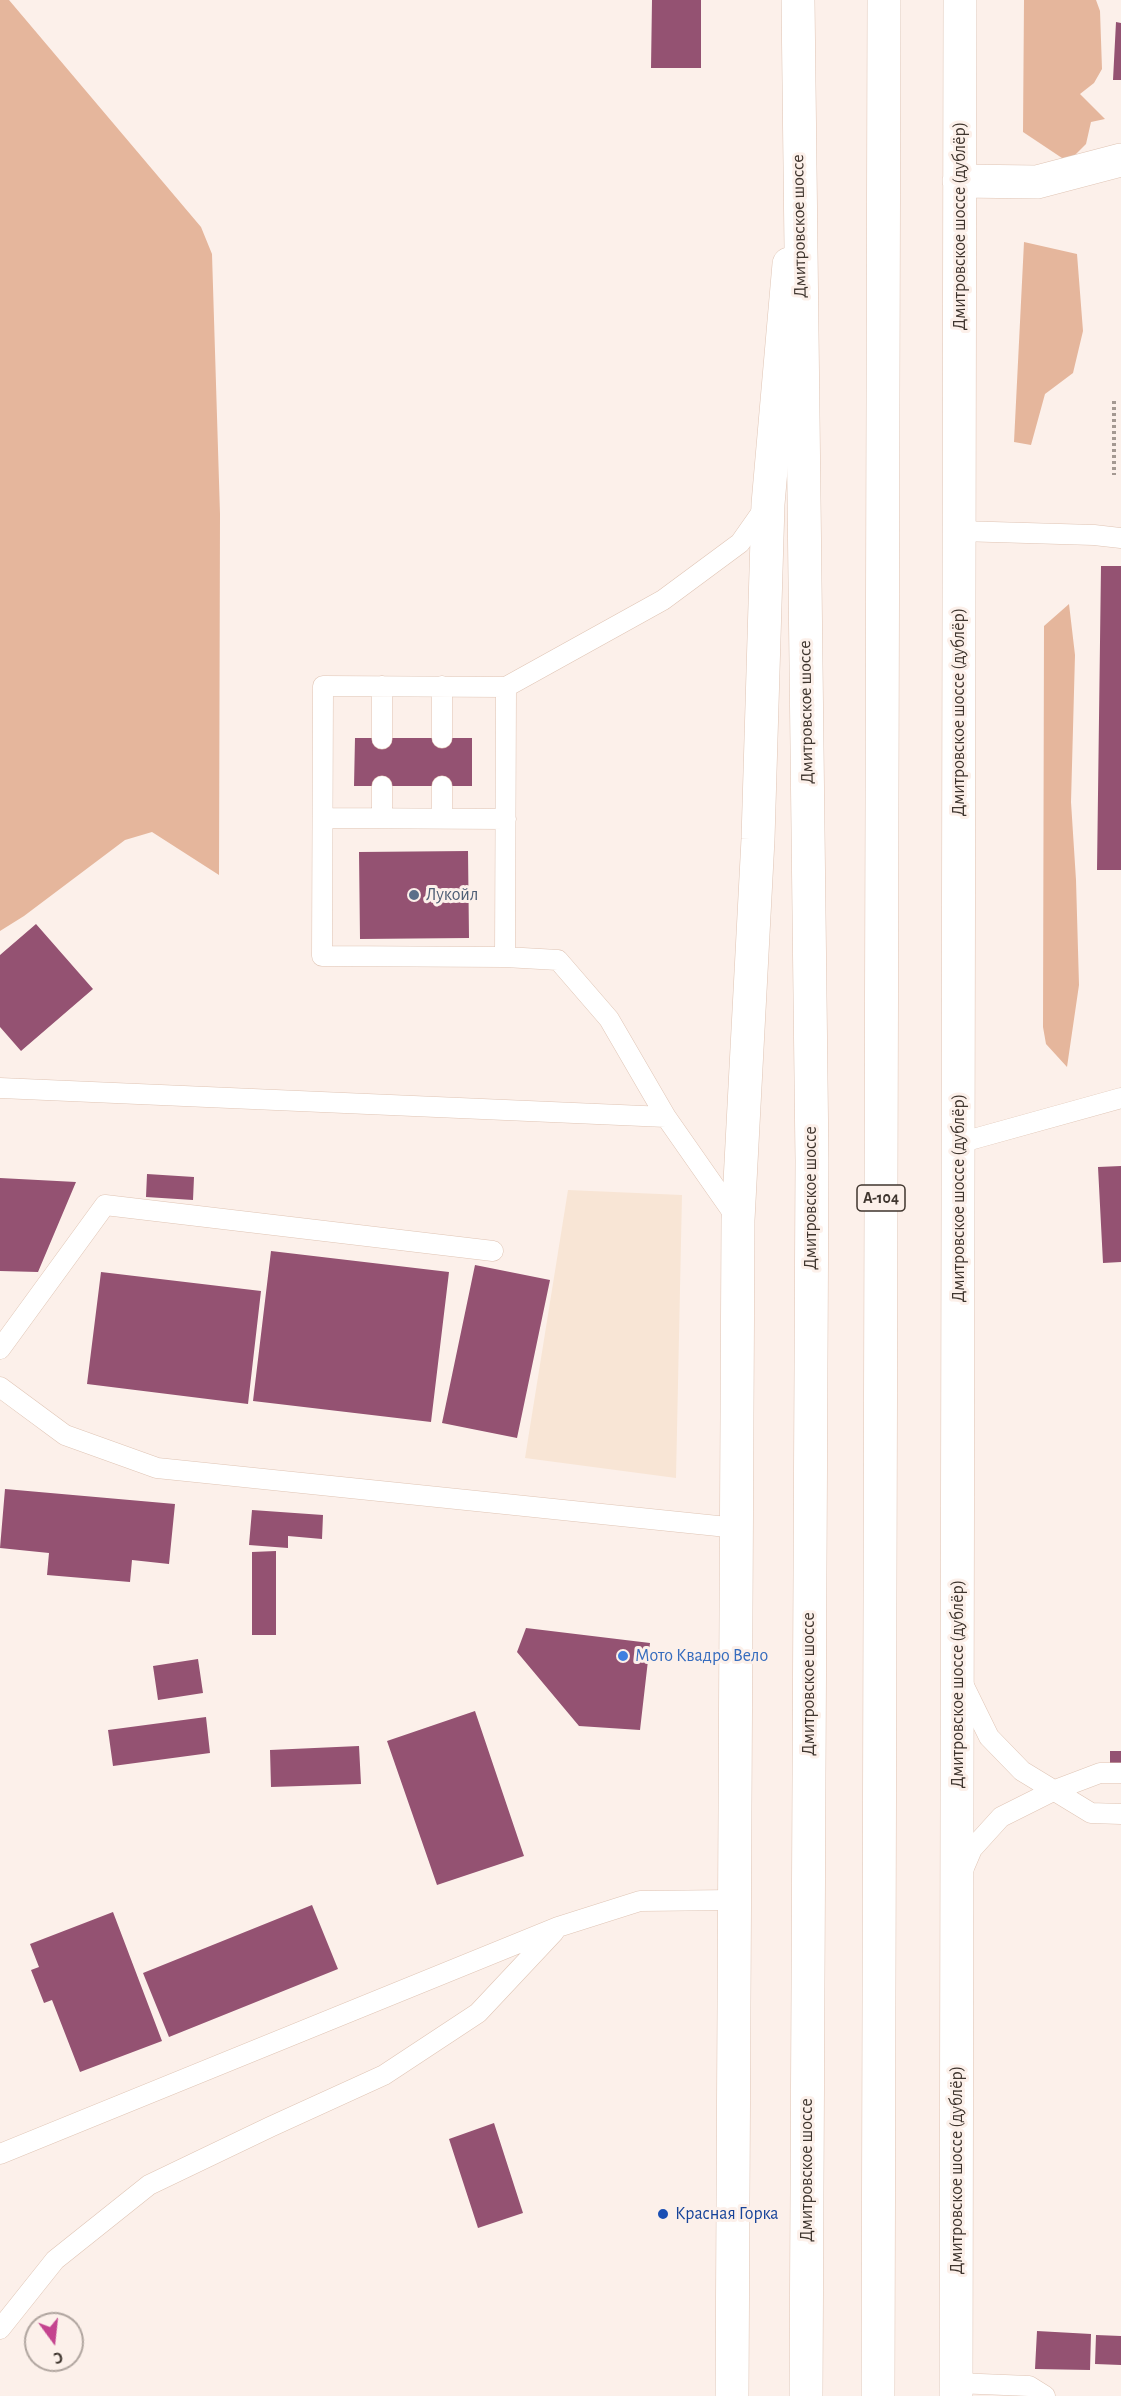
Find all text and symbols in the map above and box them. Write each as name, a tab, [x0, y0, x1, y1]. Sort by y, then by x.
street label: Дмитровское шоссе (дублёр)	[949, 122, 971, 330]
street label: Дмитровское шоссе	[787, 154, 811, 298]
street label: Дмитровское шоссе (дублёр)	[948, 608, 970, 816]
street label: Дмитровское шоссе	[794, 640, 818, 784]
place label: Лукойл	[426, 884, 478, 906]
marker: Лукойл	[407, 888, 421, 902]
street label: Дмитровское шоссе (дублёр)	[948, 1094, 970, 1302]
street label: Дмитровское шоссе	[800, 1126, 822, 1270]
road number: А-104	[857, 1185, 905, 1211]
street label: Дмитровское шоссе (дублёр)	[947, 1580, 969, 1788]
street label: Дмитровское шоссе	[798, 1612, 820, 1756]
place label: Мото Квадро Вело	[635, 1645, 768, 1667]
marker: Мото Квадро Вело	[616, 1649, 630, 1663]
street label: Дмитровское шоссе (дублёр)	[946, 2066, 968, 2274]
street label: Дмитровское шоссе	[796, 2098, 818, 2242]
place label: Красная Горка	[675, 2203, 779, 2225]
marker: Красная Горка	[656, 2207, 670, 2221]
north arrow	[24, 2312, 84, 2372]
text: С	[52, 2349, 64, 2366]

